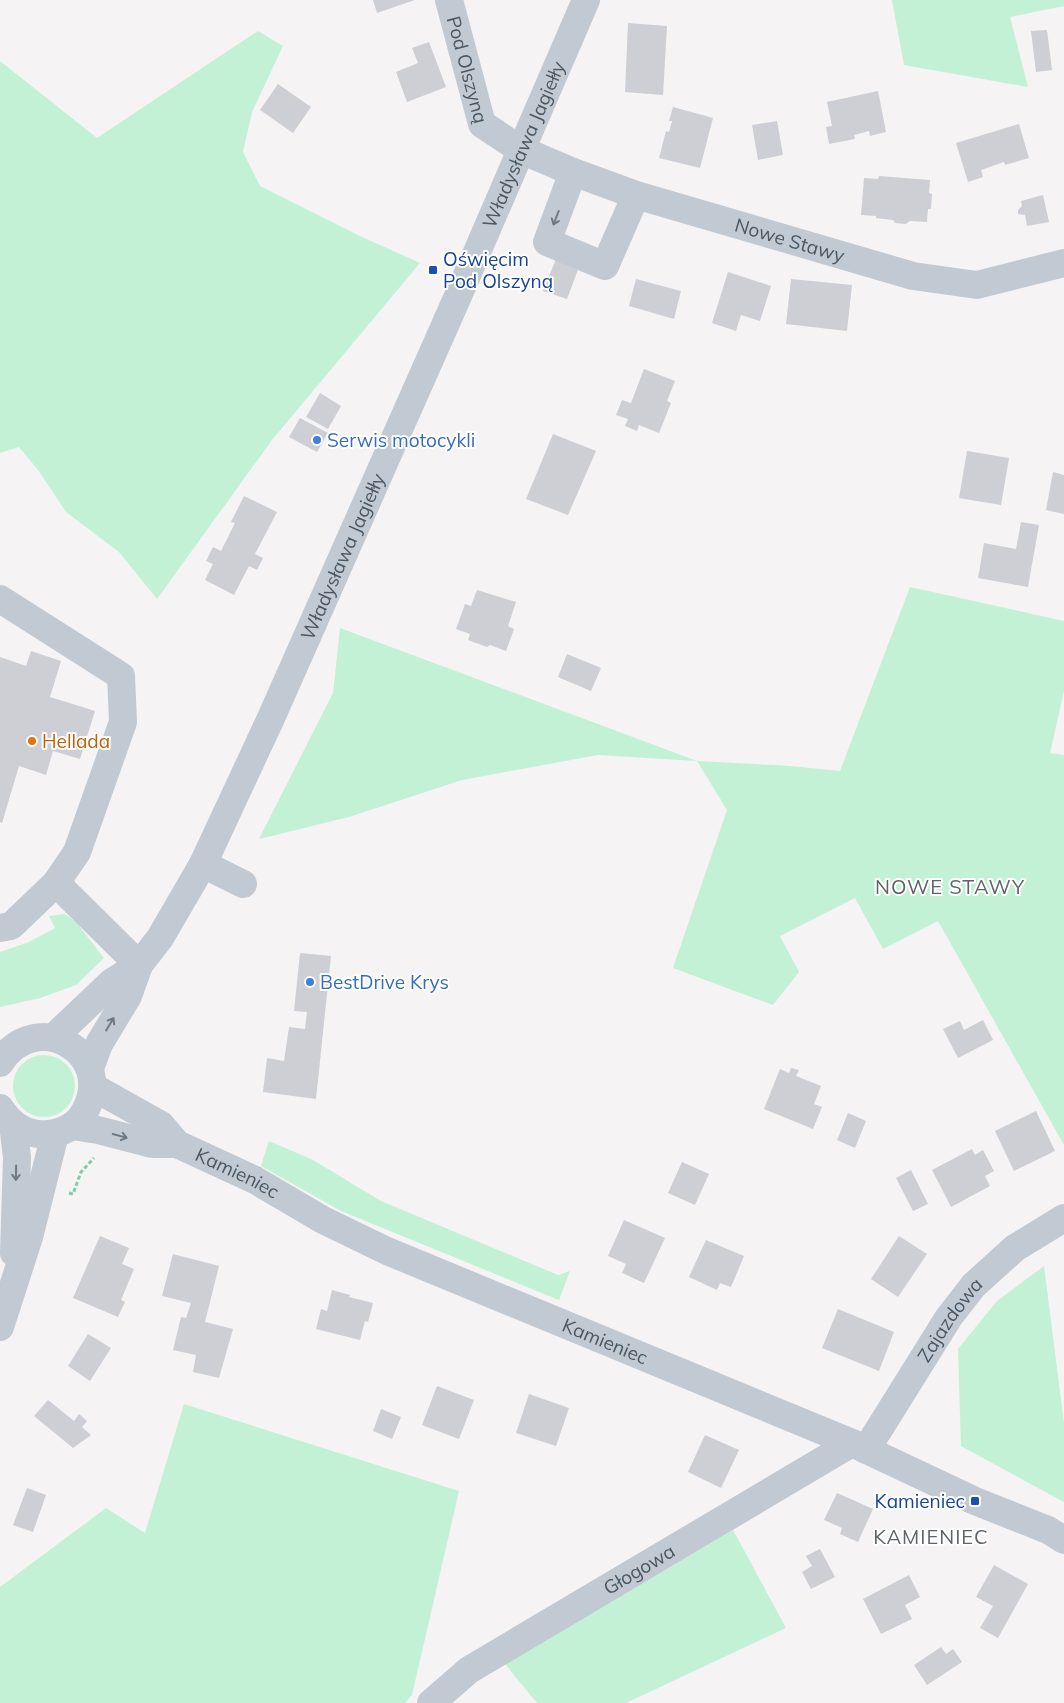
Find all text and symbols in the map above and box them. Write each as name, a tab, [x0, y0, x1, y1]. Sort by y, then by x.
street label: Pod Olszyną	[442, 13, 493, 126]
street label: Władysława Jagiełły	[477, 57, 570, 232]
one-way arrow	[551, 210, 560, 225]
street label: Nowe Stawy	[732, 213, 848, 267]
place label: Oświęcim Pod Olszyną	[443, 247, 553, 293]
marker: Oświęcim Pod Olszyną	[427, 264, 439, 276]
place label: Serwis motocykli	[327, 428, 475, 452]
marker: Serwis motocykli	[311, 434, 323, 446]
street label: Władysława Jagiełły	[295, 470, 390, 644]
place label: Hellada	[42, 729, 110, 753]
marker: Hellada	[26, 735, 38, 747]
district label: NOWE STAWY	[875, 874, 1025, 899]
place label: BestDrive Krys	[320, 970, 449, 994]
marker: BestDrive Krys	[304, 976, 316, 988]
one-way arrow	[106, 1018, 116, 1032]
one-way arrow	[111, 1131, 127, 1141]
street label: Kamieniec	[192, 1142, 284, 1204]
one-way arrow	[11, 1164, 21, 1181]
street label: Zajazdowa	[912, 1272, 987, 1366]
street label: Kamieniec	[559, 1313, 652, 1369]
place label: Kamieniec	[875, 1489, 965, 1513]
marker: Kamieniec	[969, 1495, 981, 1507]
district label: KAMIENIEC	[873, 1524, 989, 1549]
street label: Głogowa	[599, 1539, 679, 1600]

